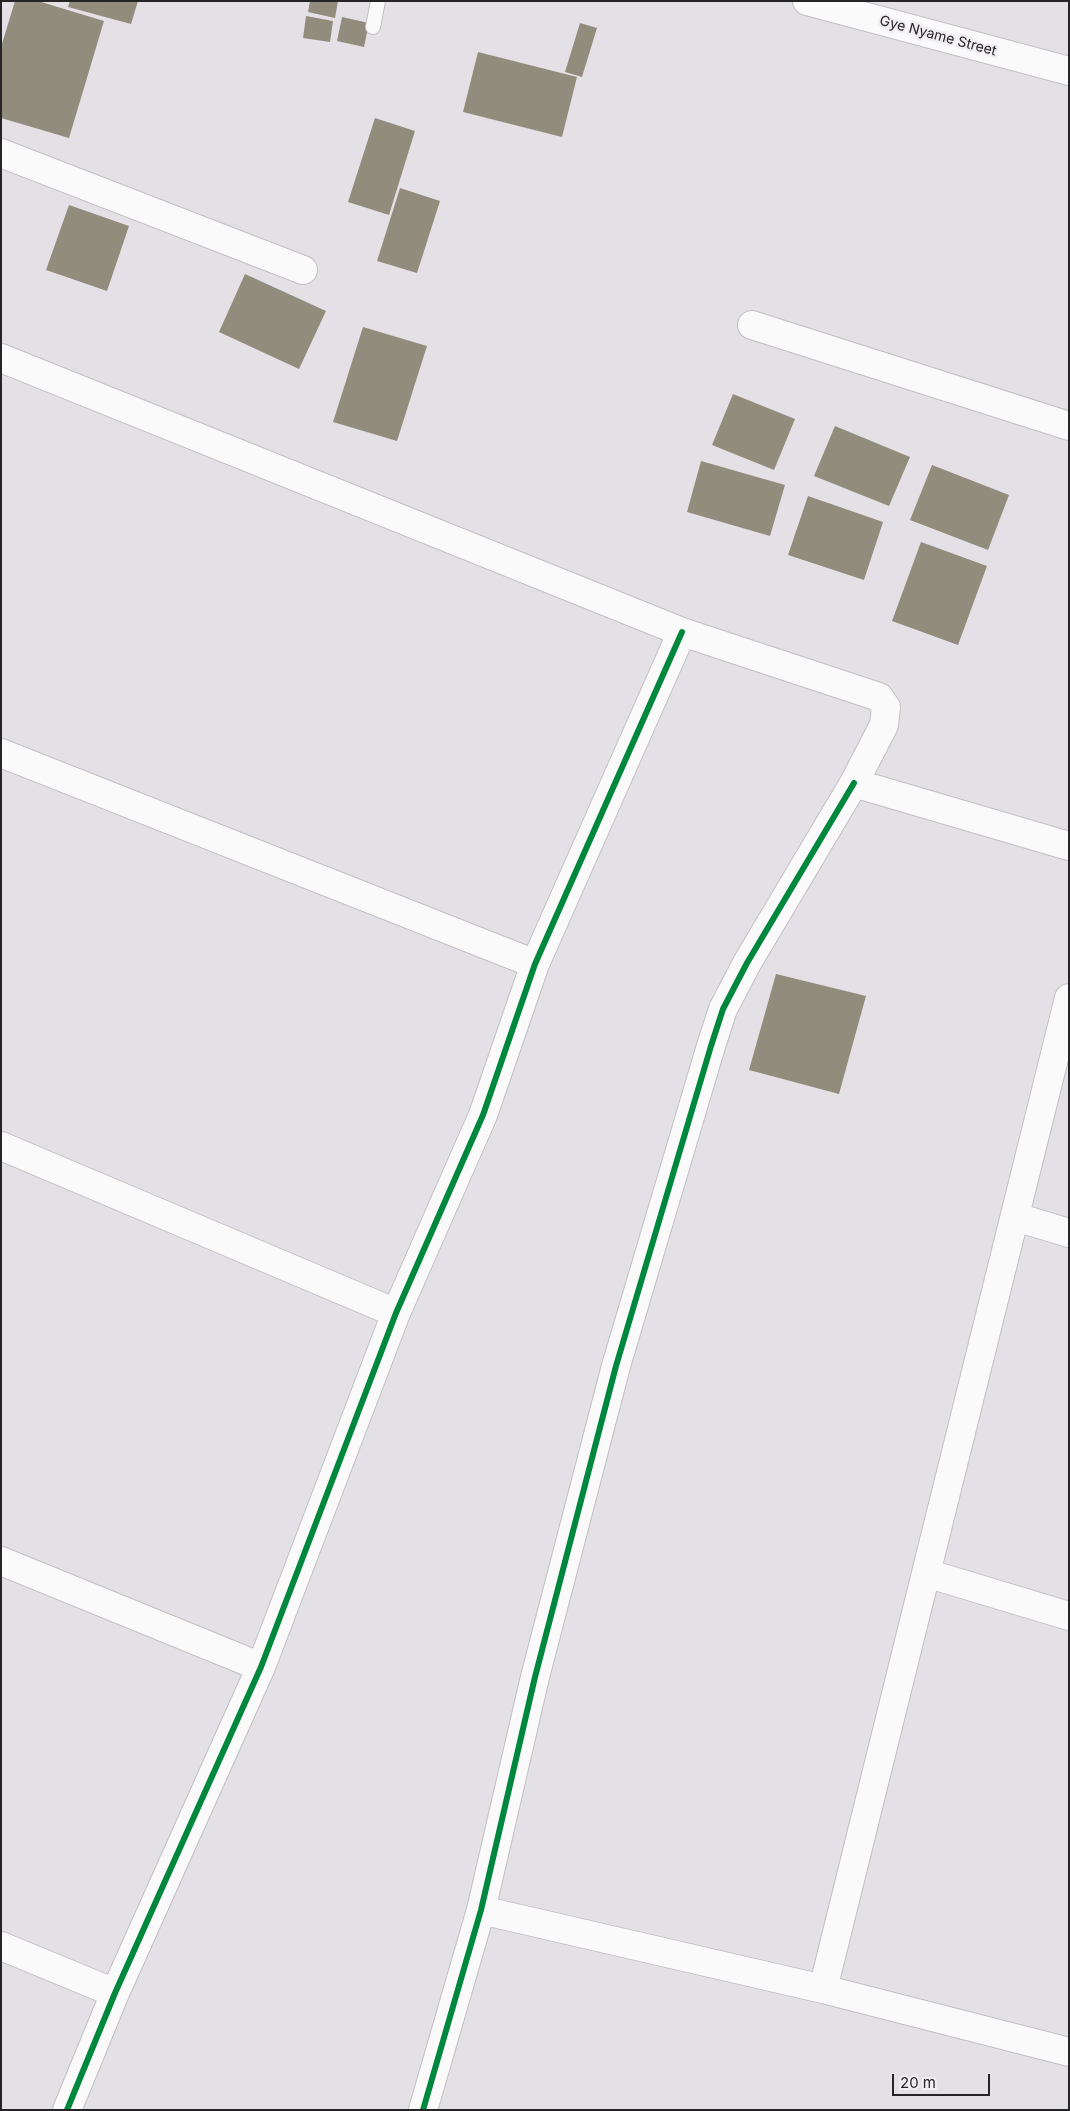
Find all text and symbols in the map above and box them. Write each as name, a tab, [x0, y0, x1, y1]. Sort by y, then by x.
street label: Gye Nyame Street	[878, 12, 998, 60]
scale bar	[895, 2064, 992, 2096]
text: 20 m	[900, 2073, 936, 2092]

